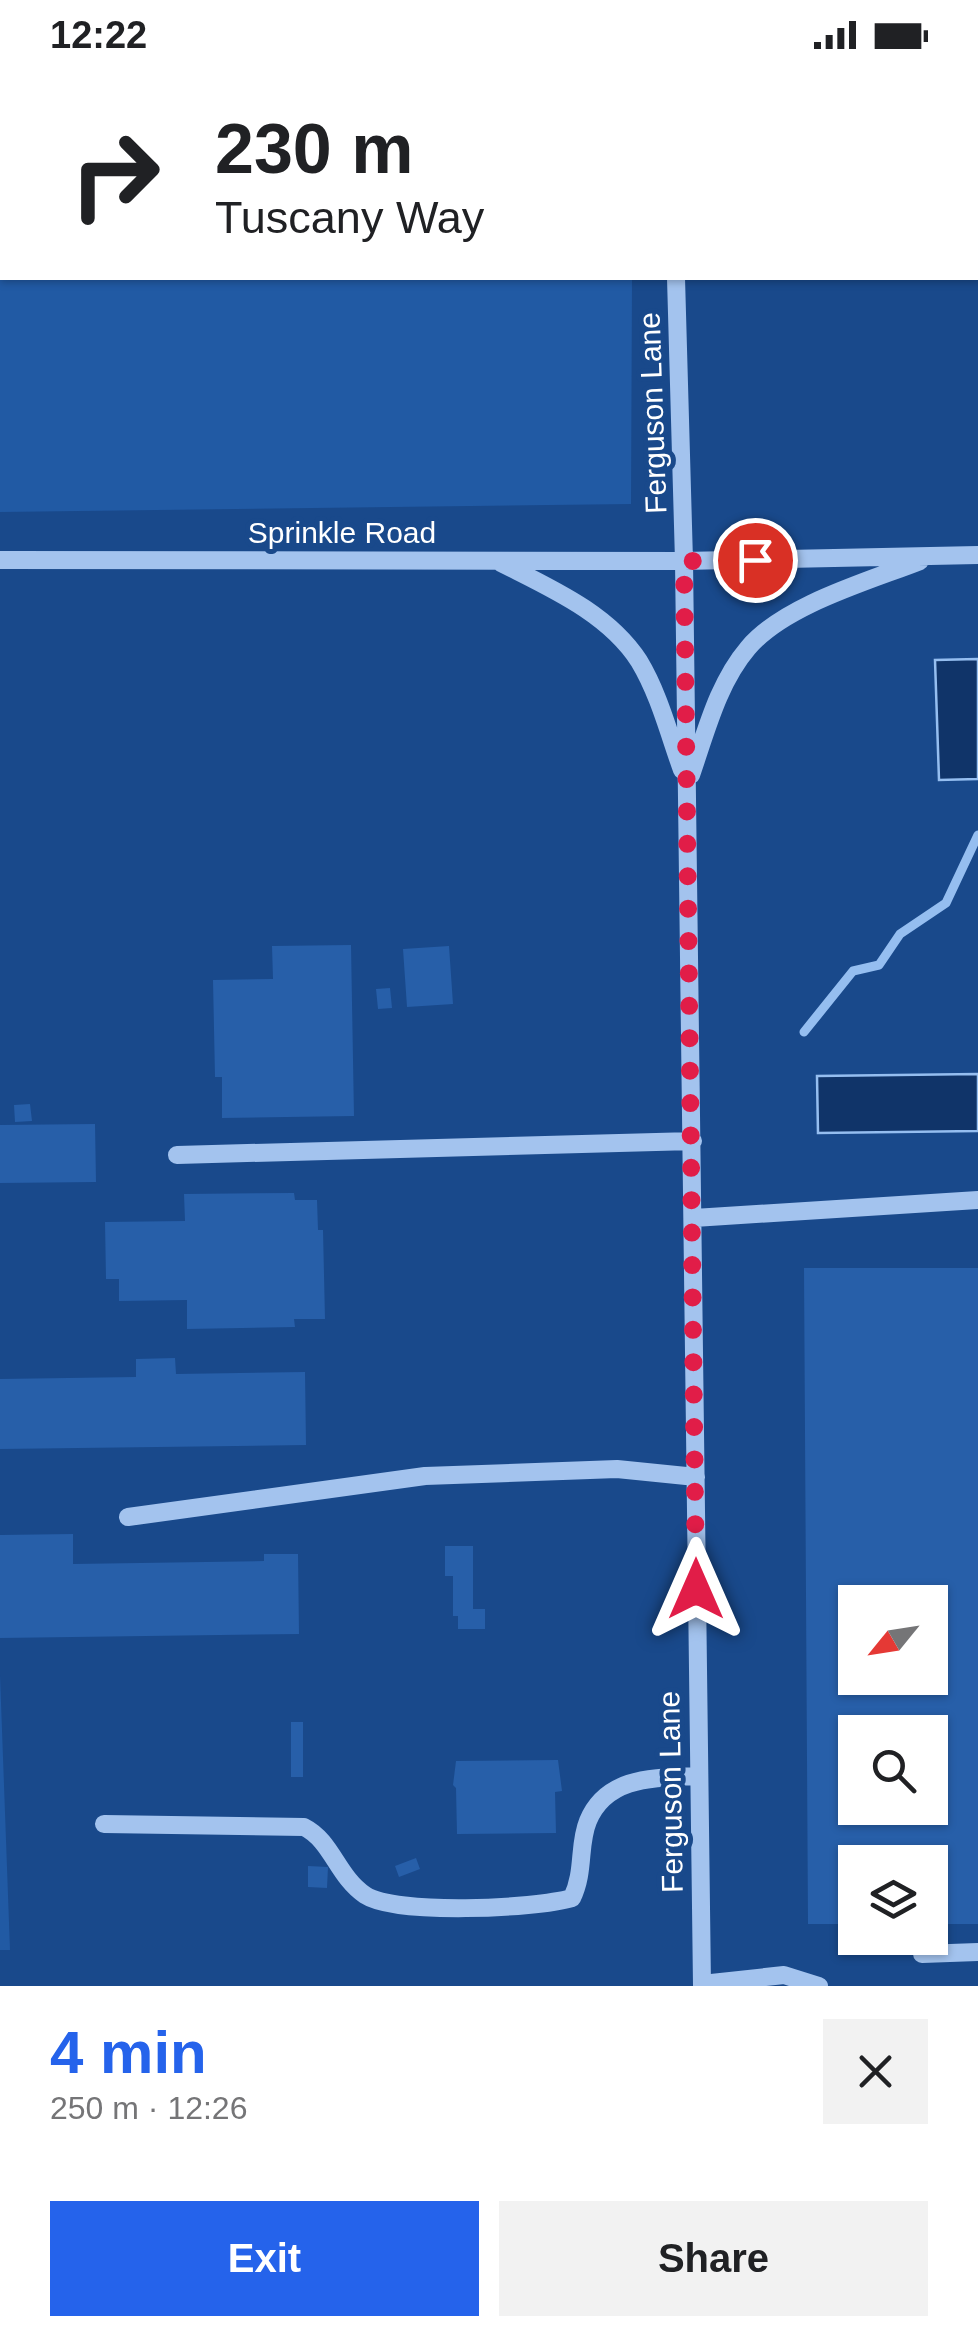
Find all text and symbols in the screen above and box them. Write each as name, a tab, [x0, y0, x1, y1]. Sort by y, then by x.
text: 12:22	[50, 14, 147, 56]
icon: right	[50, 110, 180, 240]
text: 230 m	[215, 110, 413, 188]
text: Tuscany Way	[215, 192, 484, 243]
street label: Ferguson Lane	[632, 312, 673, 514]
street label: Sprinkle Road	[248, 516, 436, 549]
pin	[713, 518, 798, 603]
icon: arrive	[728, 533, 783, 588]
position arrow	[644, 1537, 748, 1641]
north arrow	[838, 1585, 948, 1695]
map controls	[838, 1585, 948, 1955]
street label: Ferguson Lane	[652, 1691, 689, 1893]
button: search	[838, 1715, 948, 1825]
button: layers	[838, 1845, 948, 1955]
text: 4 min	[50, 2019, 207, 2086]
button: close	[823, 2019, 928, 2124]
text: 250 m · 12:26	[50, 2090, 247, 2126]
button: Exit	[50, 2201, 479, 2316]
button: Share	[499, 2201, 928, 2316]

